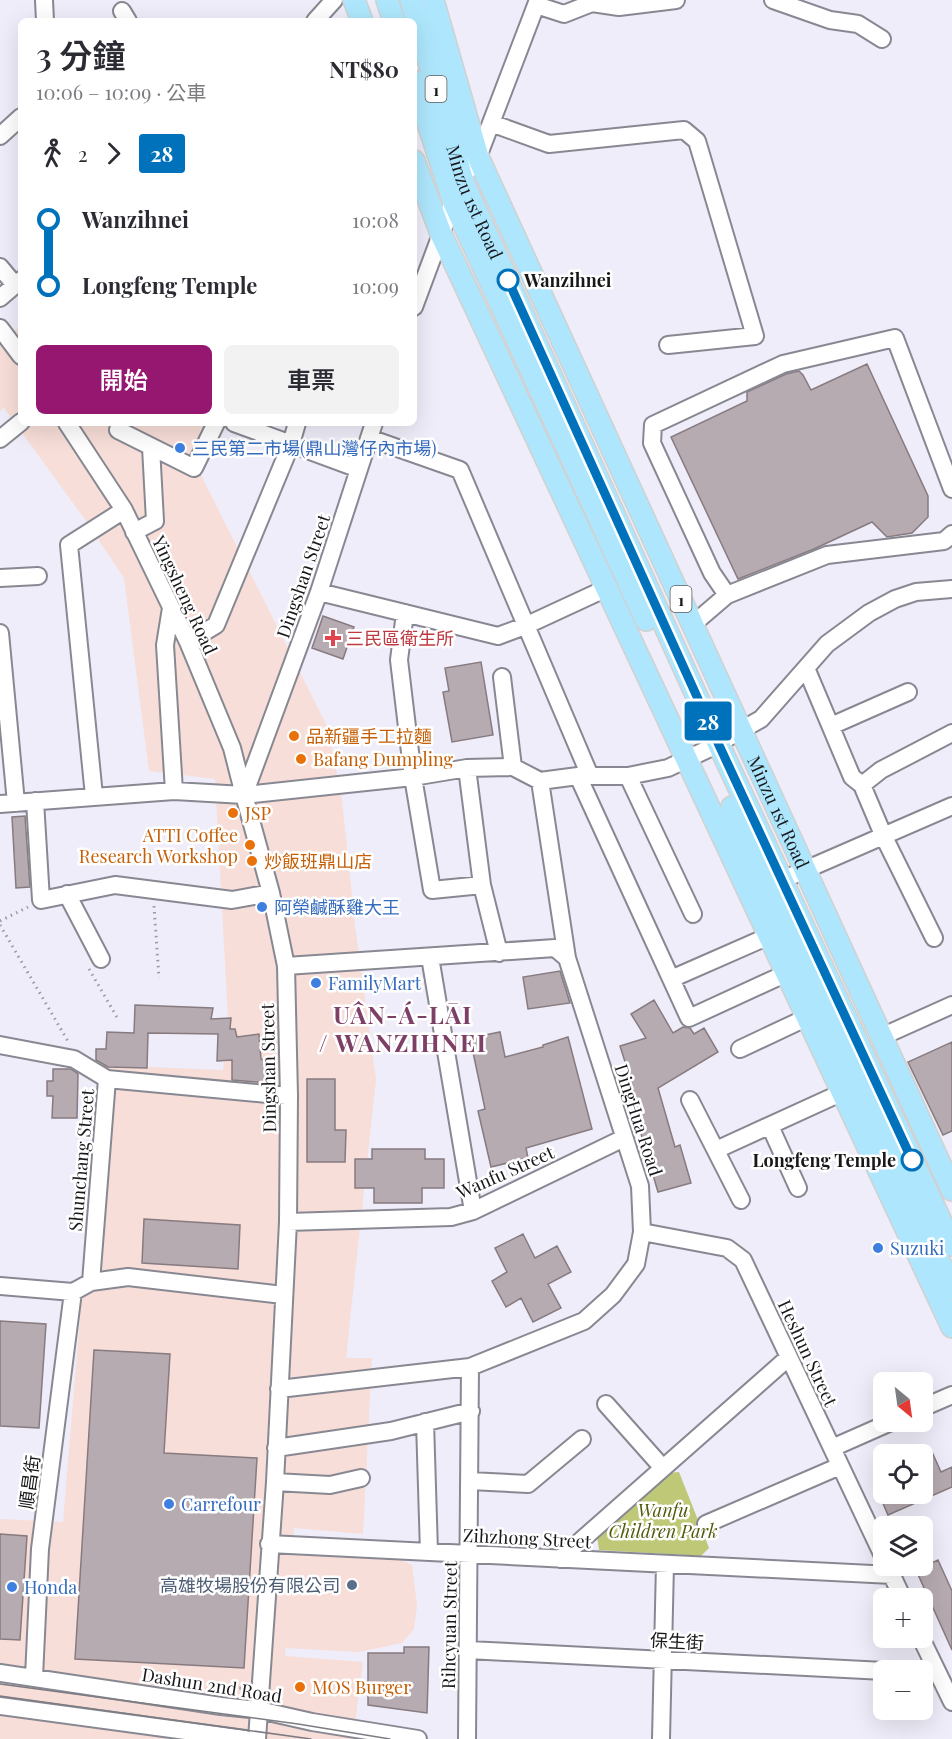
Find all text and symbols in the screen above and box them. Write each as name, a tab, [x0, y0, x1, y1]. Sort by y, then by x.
text: 3 分鐘	[36, 32, 125, 76]
text: NT$80	[329, 54, 399, 84]
road number: 1	[426, 76, 446, 102]
text: 10:06 – 10:09 · 公車	[36, 78, 207, 105]
icon: walk	[36, 137, 69, 170]
icon: forward	[97, 137, 130, 170]
text: 28	[151, 139, 173, 167]
text: 2	[78, 140, 88, 167]
street label: Minzu 1st Road	[441, 142, 509, 263]
text: Wanzihnei	[82, 204, 189, 234]
text: 10:08	[352, 206, 399, 233]
place label: Wanzihnei	[523, 268, 612, 292]
marker: Wanzihnei	[497, 269, 519, 291]
text: Longfeng Temple	[82, 270, 257, 300]
text: 10:09	[352, 272, 399, 299]
button: 開始	[36, 345, 212, 414]
button: 車票	[224, 345, 399, 414]
place label: 三民第二市場(鼎山灣仔內市場)	[192, 436, 437, 460]
marker: 三民第二市場(鼎山灣仔內市場)	[173, 441, 187, 455]
street label: Dingshan Street	[271, 510, 336, 641]
street label: Yingsheng Road	[147, 531, 223, 659]
road number: 1	[670, 586, 692, 612]
place label: 三民區衛生所	[346, 626, 454, 650]
marker: 三民區衛生所	[324, 629, 342, 647]
line badge: 28	[681, 702, 735, 740]
text: 28	[697, 707, 719, 735]
place label: 品新疆手工拉麵	[306, 724, 432, 748]
marker: 品新疆手工拉麵	[287, 729, 301, 743]
place label: Bafang Dumpling	[313, 747, 454, 771]
marker: Bafang Dumpling	[294, 752, 308, 766]
street label: Minzu 1st Road	[742, 752, 815, 873]
place label: JSP	[244, 801, 272, 825]
marker: JSP	[226, 806, 240, 820]
place label: ATTI Coffee Research Workshop	[79, 823, 238, 868]
marker: ATTI Coffee Research Workshop	[243, 838, 257, 852]
place label: 炒飯班鼎山店	[264, 849, 372, 873]
marker: 炒飯班鼎山店	[245, 854, 259, 868]
place label: 阿榮鹹酥雞大王	[274, 895, 400, 919]
marker: 阿榮鹹酥雞大王	[255, 900, 269, 914]
place label: FamilyMart	[328, 971, 422, 995]
marker: FamilyMart	[309, 976, 323, 990]
district label: UÂN-Á-LĀI / WANZIHNEI	[319, 998, 487, 1058]
street label: Dingshan Street	[255, 1002, 281, 1133]
street label: DingHua Road	[610, 1061, 669, 1180]
street label: Shunchang Street	[63, 1087, 99, 1232]
street label: Wanfu Street	[452, 1140, 558, 1205]
place label: Longfeng Temple	[753, 1148, 896, 1172]
marker: Longfeng Temple	[901, 1149, 923, 1171]
place label: Suzuki	[890, 1236, 944, 1260]
marker: Suzuki	[871, 1241, 885, 1255]
street label: Heshun Street	[773, 1296, 843, 1411]
north arrow	[873, 1372, 933, 1432]
map controls	[873, 1372, 933, 1720]
button: locate	[873, 1444, 933, 1504]
street label: 順昌街	[13, 1454, 45, 1510]
place label: Carrefour	[181, 1492, 261, 1516]
marker: Carrefour	[162, 1497, 176, 1511]
park label: Wanfu Children Park	[608, 1498, 718, 1543]
button: layers	[873, 1516, 933, 1576]
street label: Zihzhong Street	[462, 1523, 592, 1553]
street label: Rihcyuan Street	[436, 1560, 462, 1689]
place label: 高雄牧場股份有限公司	[160, 1573, 340, 1597]
place label: Honda	[24, 1575, 77, 1599]
marker: 高雄牧場股份有限公司	[345, 1578, 359, 1592]
marker: Honda	[5, 1580, 19, 1594]
button: +	[873, 1588, 933, 1648]
street label: 保生街	[649, 1628, 705, 1654]
button: −	[873, 1660, 933, 1720]
street label: Dashun 2nd Road	[140, 1662, 284, 1708]
place label: MOS Burger	[312, 1675, 411, 1699]
marker: MOS Burger	[293, 1680, 307, 1694]

